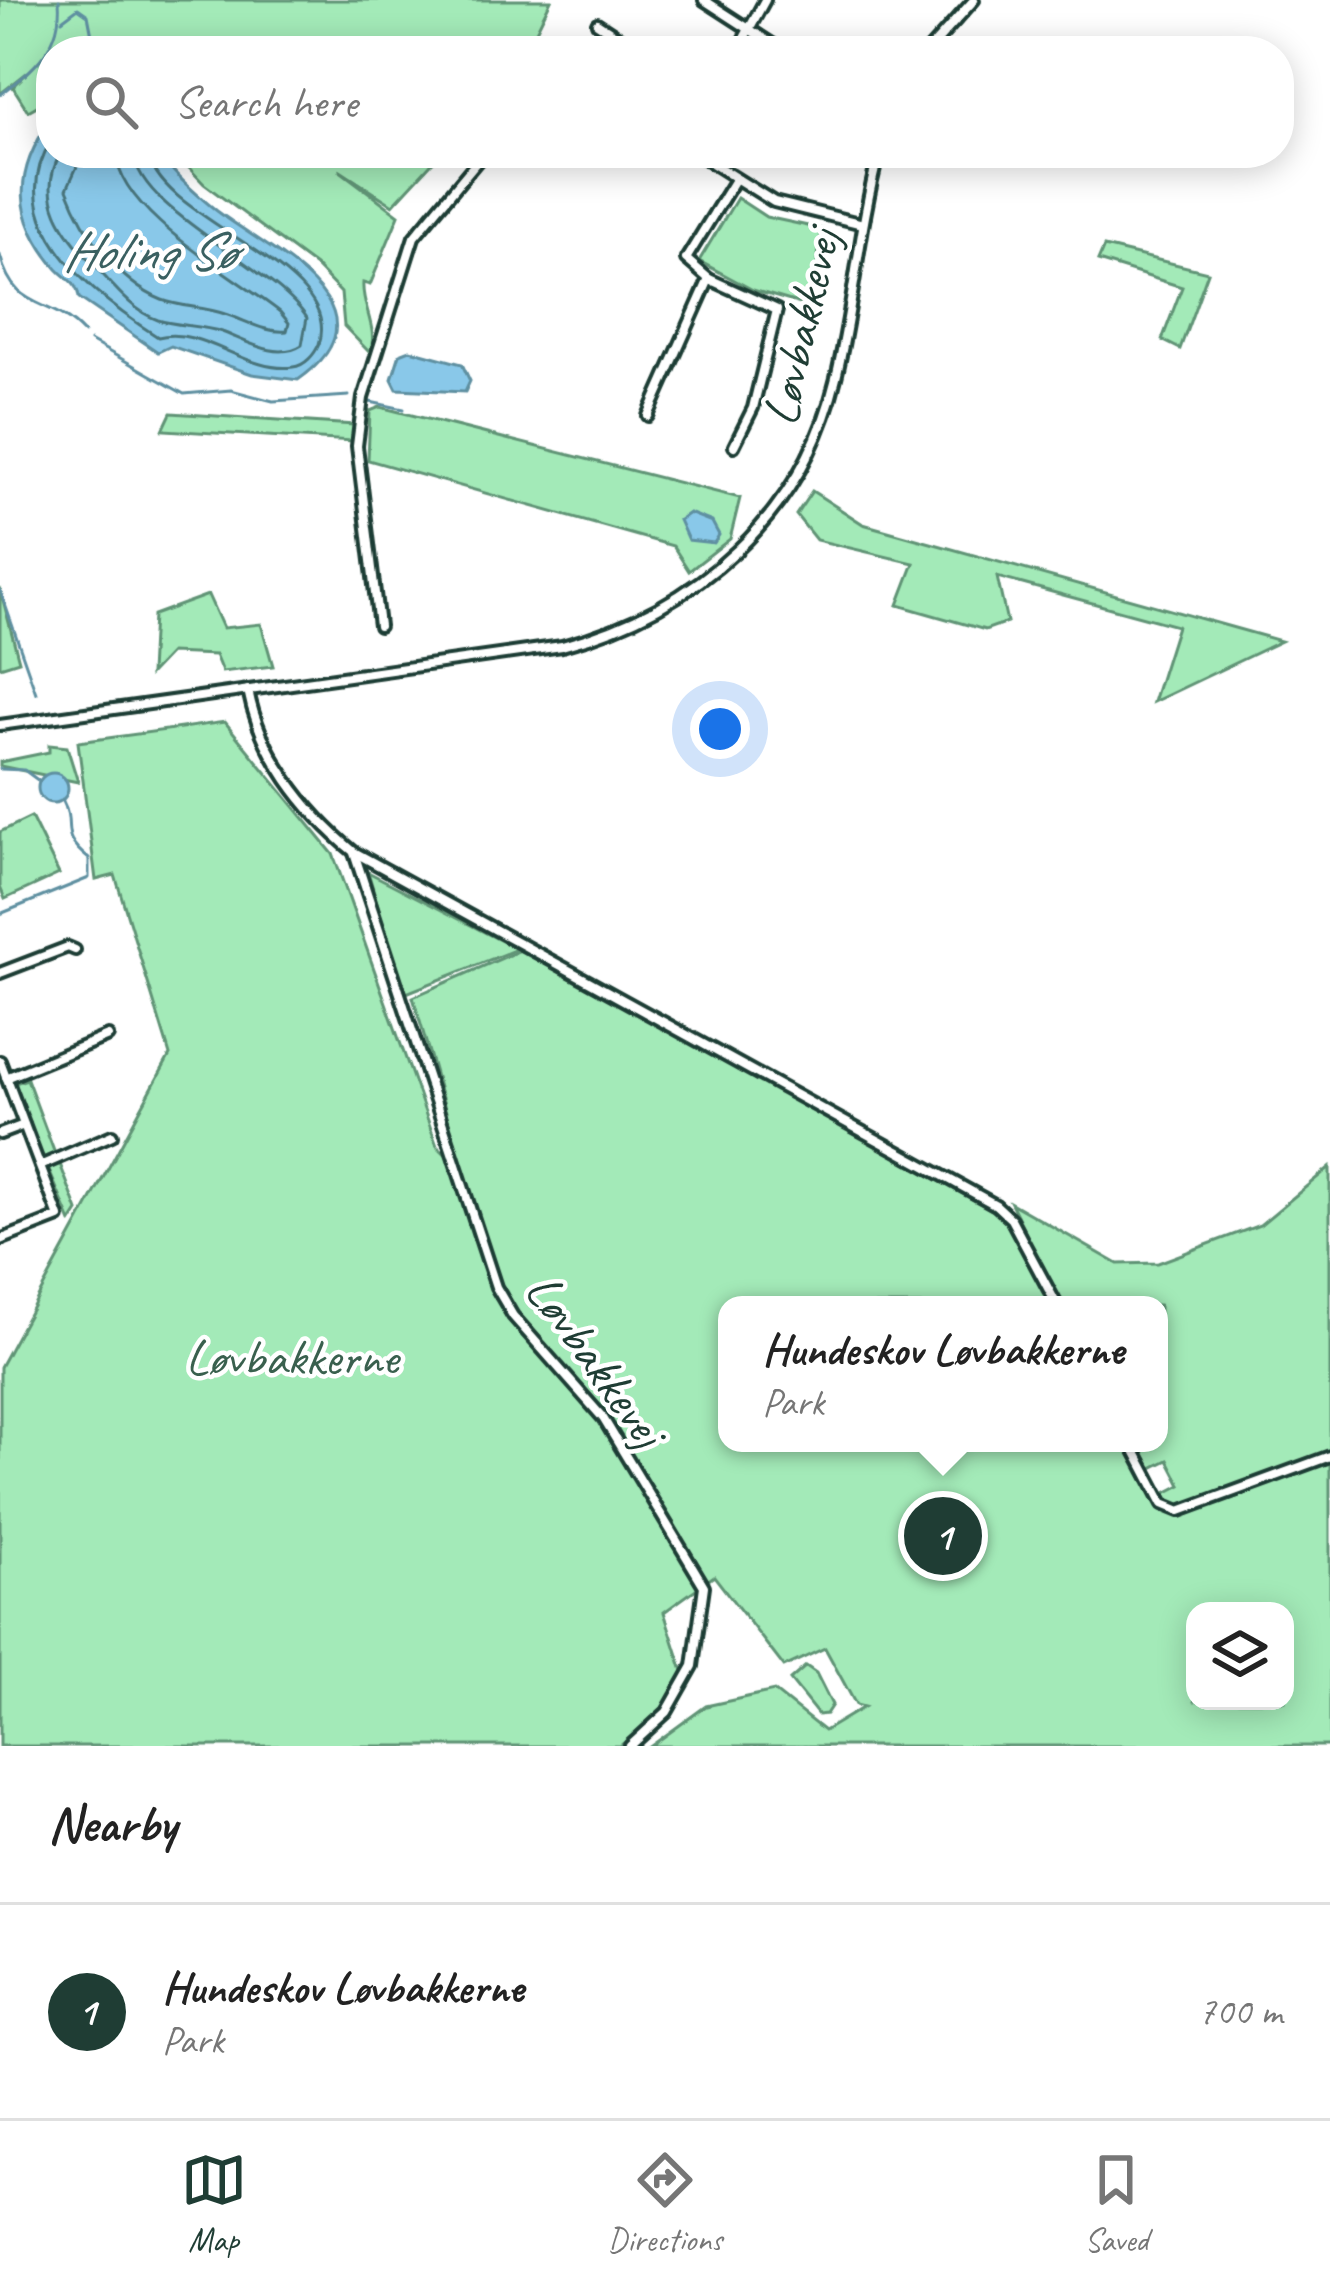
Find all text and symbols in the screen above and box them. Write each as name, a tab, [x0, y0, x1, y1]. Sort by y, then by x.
search box	[36, 36, 1294, 168]
icon: search	[78, 69, 144, 135]
text: Search here	[174, 74, 357, 131]
water label: Holing Sø	[63, 217, 245, 285]
street label: Løvbakkevej	[747, 218, 856, 431]
your location	[690, 699, 750, 759]
street label: Løvbakkevej	[512, 1261, 684, 1464]
popup	[718, 1296, 1168, 1452]
text: Hundeskov Løvbakkerne	[762, 1321, 1124, 1378]
park label: Løvbakkerne	[186, 1325, 402, 1389]
text: Park	[762, 1378, 824, 1427]
pin: 1	[904, 1491, 982, 1581]
map controls	[1186, 1602, 1294, 1710]
button: layers	[1186, 1602, 1294, 1710]
text: Nearby	[48, 1792, 176, 1856]
text: Hundeskov Løvbakkerne	[162, 1959, 524, 2016]
text: 1	[78, 1987, 96, 2036]
text: 700 m	[1198, 1987, 1282, 2036]
text: Park	[162, 2016, 224, 2065]
tab: Map	[181, 2147, 247, 2261]
tab: Directions	[608, 2147, 722, 2261]
tab: Saved	[1083, 2147, 1149, 2261]

